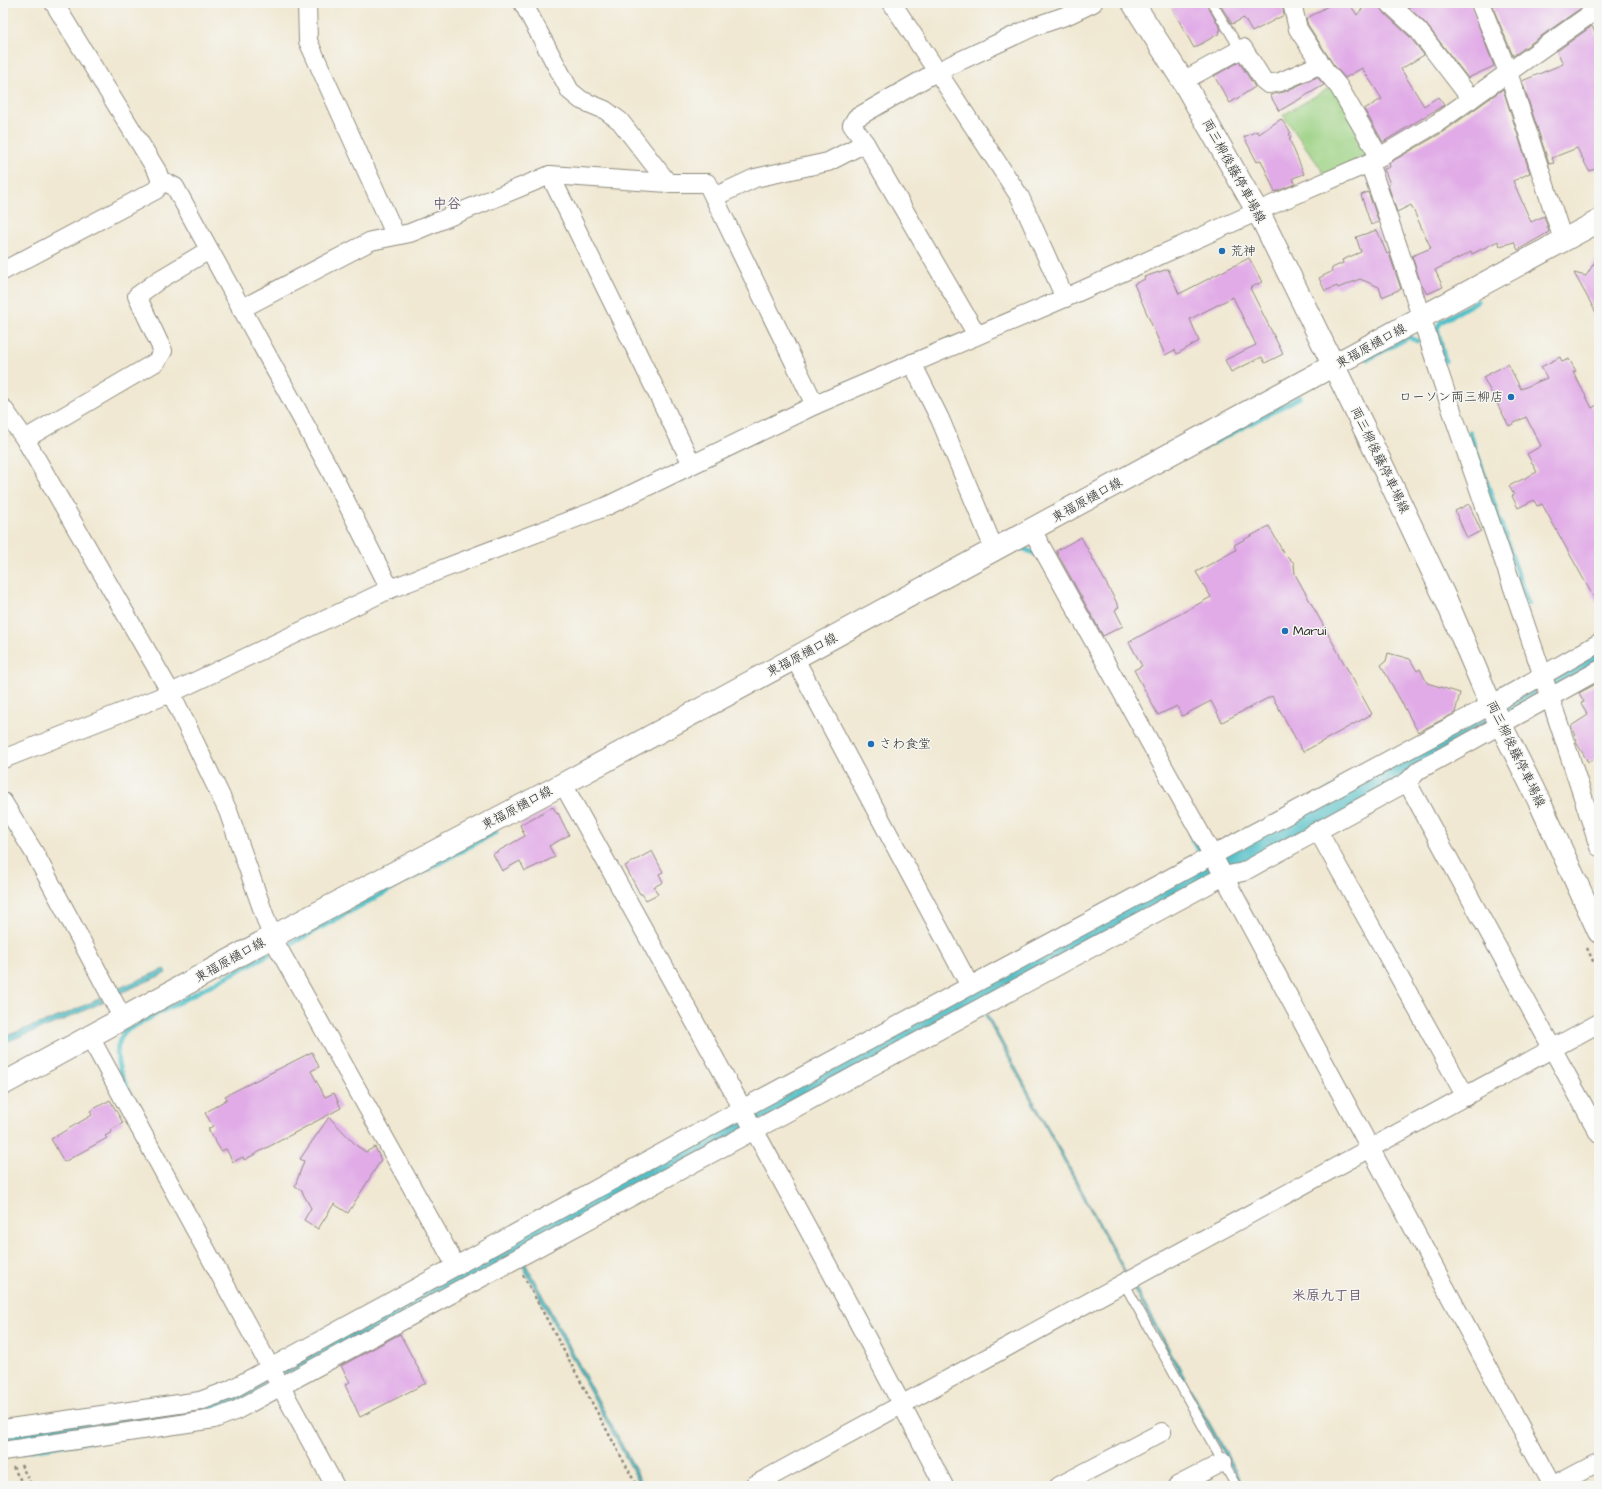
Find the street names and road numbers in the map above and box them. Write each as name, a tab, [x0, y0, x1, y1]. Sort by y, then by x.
street label: 両三柳後藤停車場線	[1198, 115, 1271, 227]
street label: 東福原樋口線	[1333, 319, 1410, 373]
street label: 両三柳後藤停車場線	[1346, 403, 1414, 517]
street label: 東福原樋口線	[1049, 473, 1126, 527]
street label: 東福原樋口線	[763, 628, 842, 681]
street label: 両三柳後藤停車場線	[1482, 697, 1550, 811]
street label: 東福原樋口線	[478, 781, 557, 834]
street label: 東福原樋口線	[192, 933, 269, 987]

